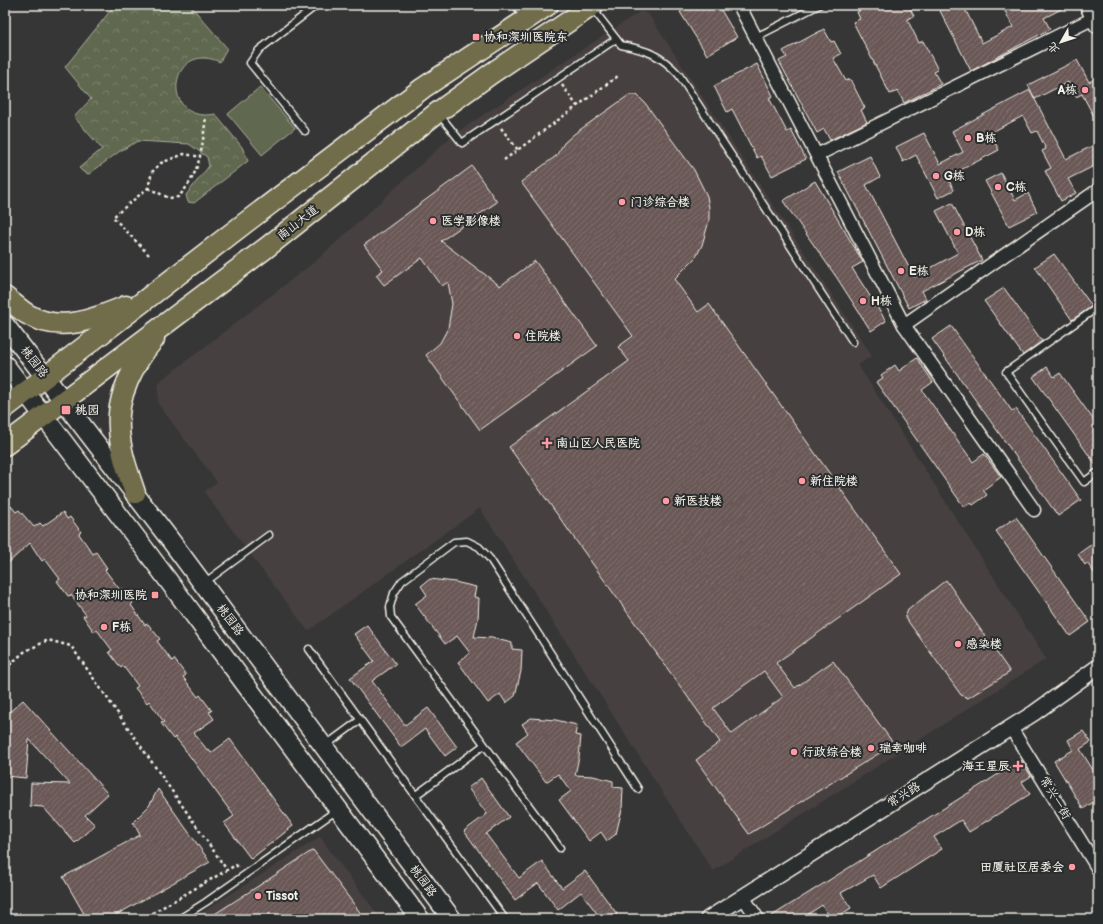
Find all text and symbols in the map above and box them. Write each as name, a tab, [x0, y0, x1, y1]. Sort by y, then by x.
north arrow	[1041, 22, 1081, 62]
place label: 协和深圳医院东	[484, 30, 568, 45]
marker: 协和深圳医院东	[471, 32, 481, 42]
text: 北	[1045, 40, 1062, 56]
place label: A栋	[1057, 83, 1077, 98]
marker: A栋	[1080, 85, 1090, 95]
place label: B栋	[976, 131, 996, 146]
marker: B栋	[963, 133, 973, 143]
place label: G栋	[944, 169, 965, 184]
marker: G栋	[931, 171, 941, 181]
place label: C栋	[1006, 180, 1027, 195]
marker: C栋	[993, 182, 1003, 192]
place label: 门诊综合楼	[630, 195, 690, 210]
marker: 门诊综合楼	[617, 197, 627, 207]
street label: 南山大道	[274, 202, 322, 244]
place label: 医学影像楼	[441, 214, 501, 229]
marker: 医学影像楼	[428, 216, 438, 226]
place label: D栋	[965, 225, 985, 240]
marker: D栋	[952, 227, 962, 237]
place label: E栋	[909, 264, 929, 279]
marker: E栋	[896, 266, 906, 276]
place label: H栋	[871, 294, 892, 309]
marker: H栋	[858, 296, 868, 306]
place label: 住院楼	[525, 329, 561, 344]
marker: 住院楼	[512, 331, 522, 341]
street label: 桃园路	[17, 343, 51, 381]
place label: 桃园	[75, 403, 99, 418]
marker: 桃园	[60, 404, 72, 416]
place label: 南山区人民医院	[556, 436, 640, 451]
marker: 南山区人民医院	[541, 437, 553, 449]
place label: 新住院楼	[810, 474, 858, 489]
marker: 新住院楼	[797, 476, 807, 486]
place label: 新医技楼	[674, 494, 722, 509]
marker: 新医技楼	[661, 496, 671, 506]
place label: 协和深圳医院	[75, 588, 147, 603]
marker: 协和深圳医院	[150, 590, 160, 600]
street label: 桃园路	[213, 601, 247, 639]
place label: F栋	[112, 620, 131, 635]
marker: F栋	[99, 622, 109, 632]
place label: 感染楼	[966, 637, 1002, 652]
marker: 感染楼	[953, 639, 963, 649]
place label: 瑞幸咖啡	[879, 741, 927, 756]
marker: 瑞幸咖啡	[866, 743, 876, 753]
place label: 行政综合楼	[802, 745, 862, 760]
marker: 行政综合楼	[789, 747, 799, 757]
place label: 海王星辰	[962, 759, 1011, 774]
marker: 海王星辰	[1013, 761, 1023, 771]
street label: 常兴一街	[1036, 774, 1074, 822]
street label: 常兴路	[885, 779, 923, 811]
place label: 田厦社区居委会	[980, 860, 1064, 875]
street label: 桃园路	[406, 862, 440, 900]
marker: 田厦社区居委会	[1067, 862, 1077, 872]
place label: Tissot	[266, 889, 298, 904]
marker: Tissot	[253, 891, 263, 901]

